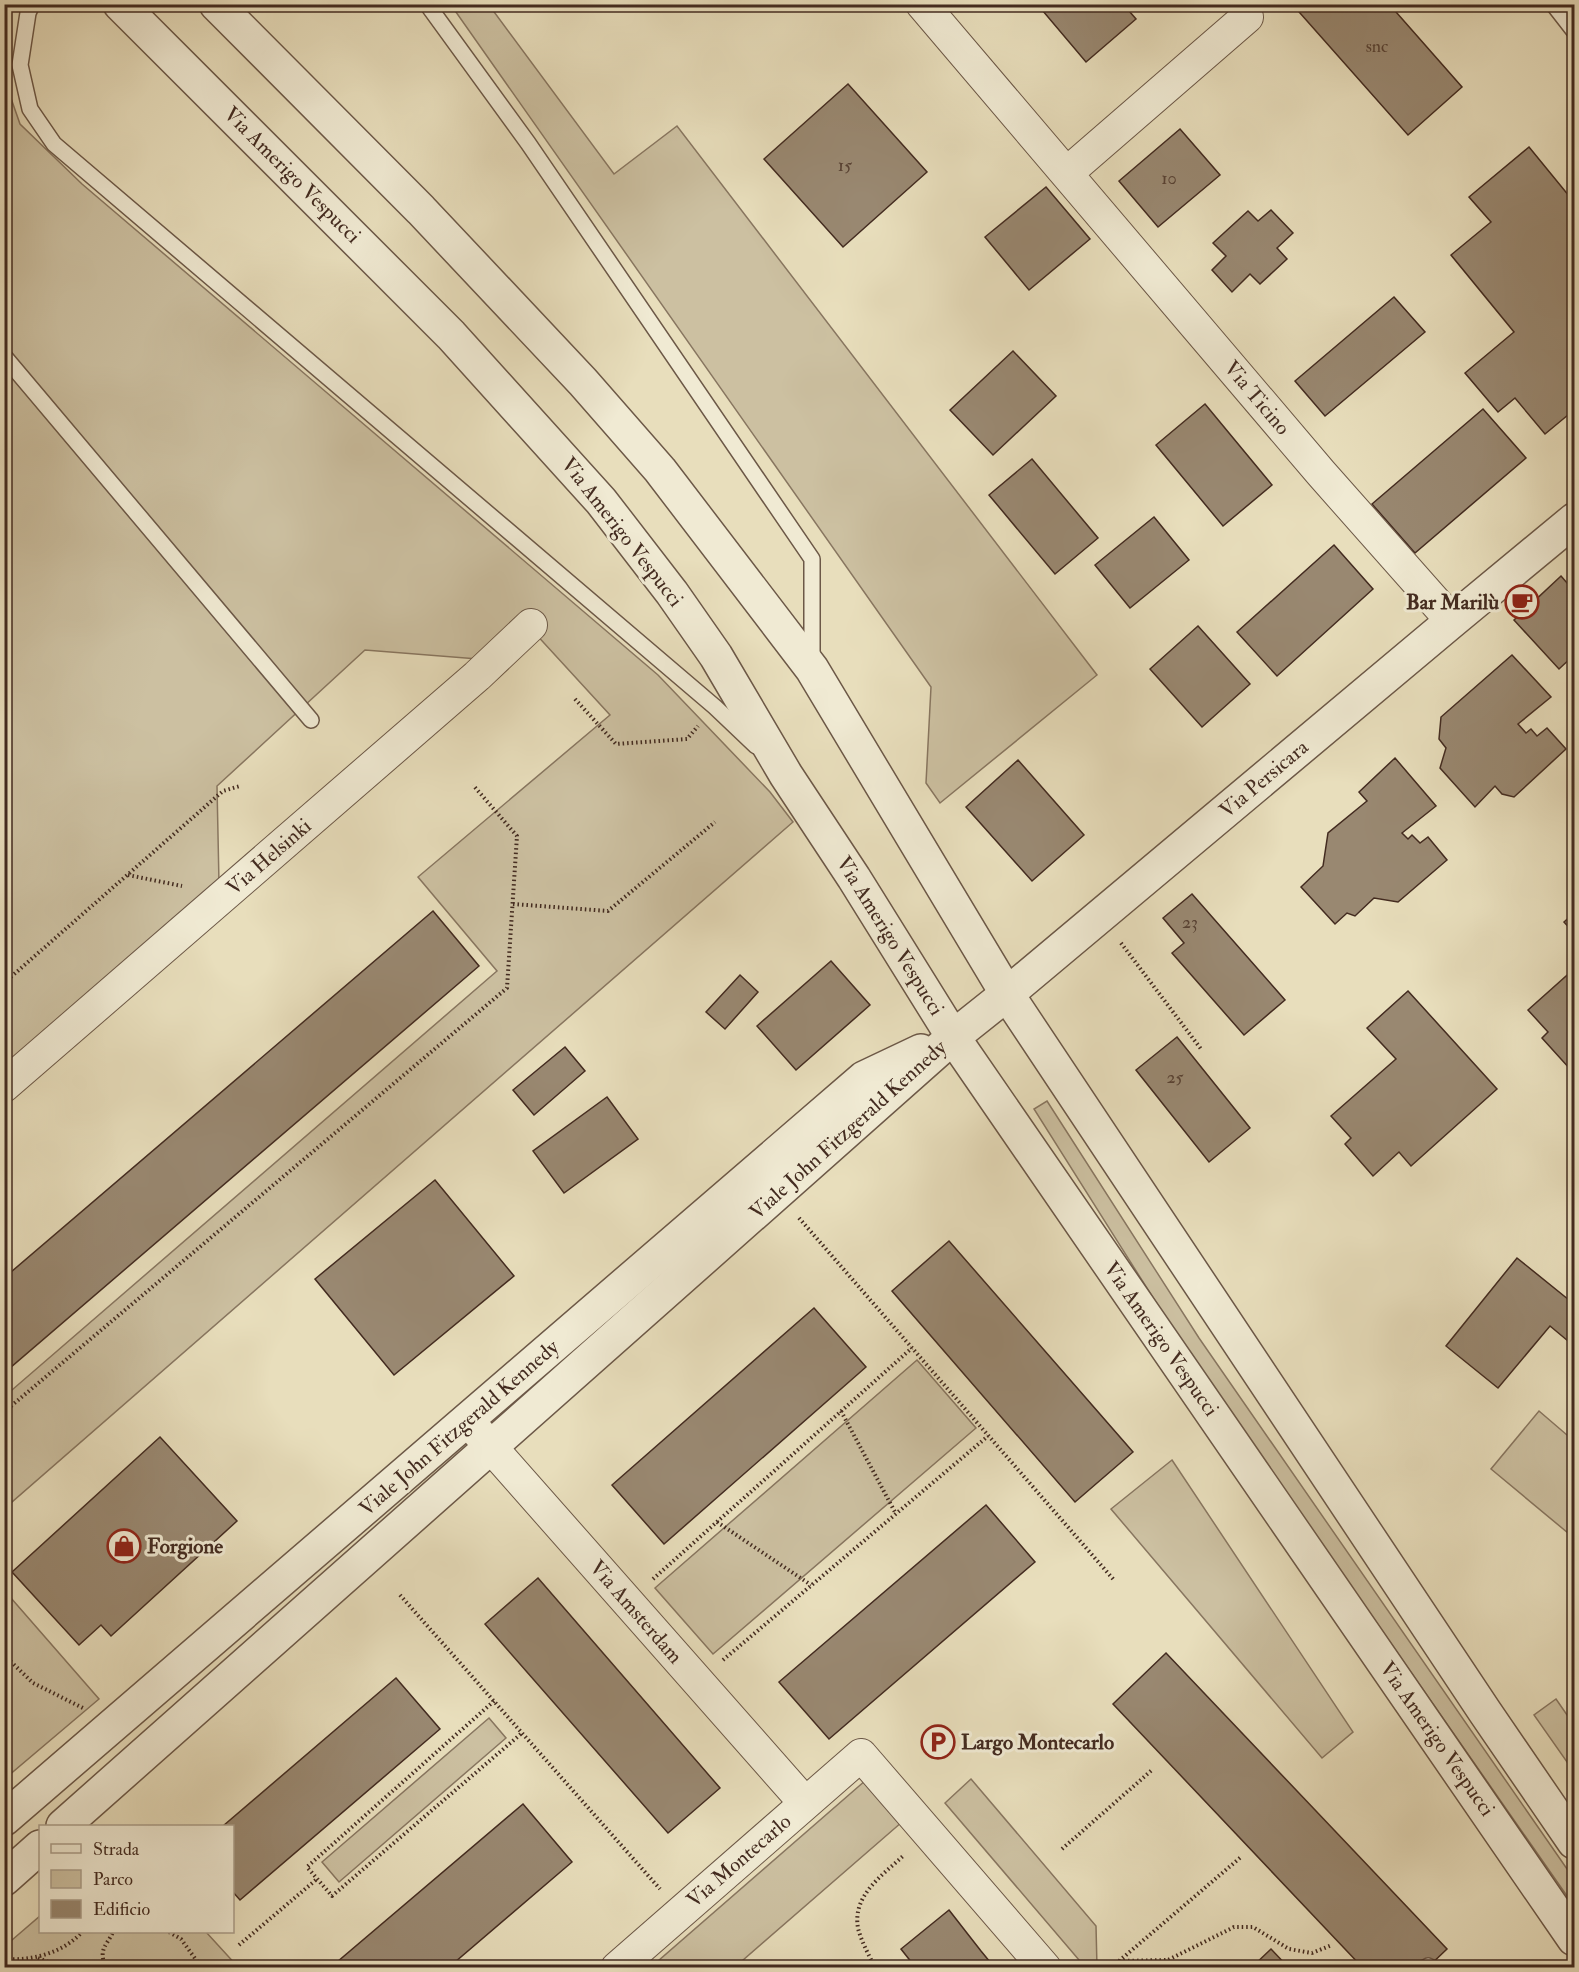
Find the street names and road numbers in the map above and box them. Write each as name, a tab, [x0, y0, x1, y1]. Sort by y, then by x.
street label: Via Amerigo Vespucci	[218, 101, 367, 250]
street label: Via Ticino	[1218, 355, 1296, 441]
street label: Via Amerigo Vespucci	[555, 452, 689, 613]
street label: Via Persicara	[1214, 734, 1314, 824]
street label: Via Helsinki	[221, 812, 317, 901]
street label: Via Amerigo Vespucci	[830, 851, 950, 1021]
street label: Viale John Fitzgerald Kennedy	[744, 1034, 953, 1226]
street label: Via Amerigo Vespucci	[1097, 1256, 1225, 1422]
street label: Viale John Fitzgerald Kennedy	[354, 1333, 565, 1522]
street label: Via Amsterdam	[584, 1555, 688, 1669]
street label: Via Amerigo Vespucci	[1373, 1656, 1501, 1822]
street label: Via Montecarlo	[681, 1808, 797, 1914]

